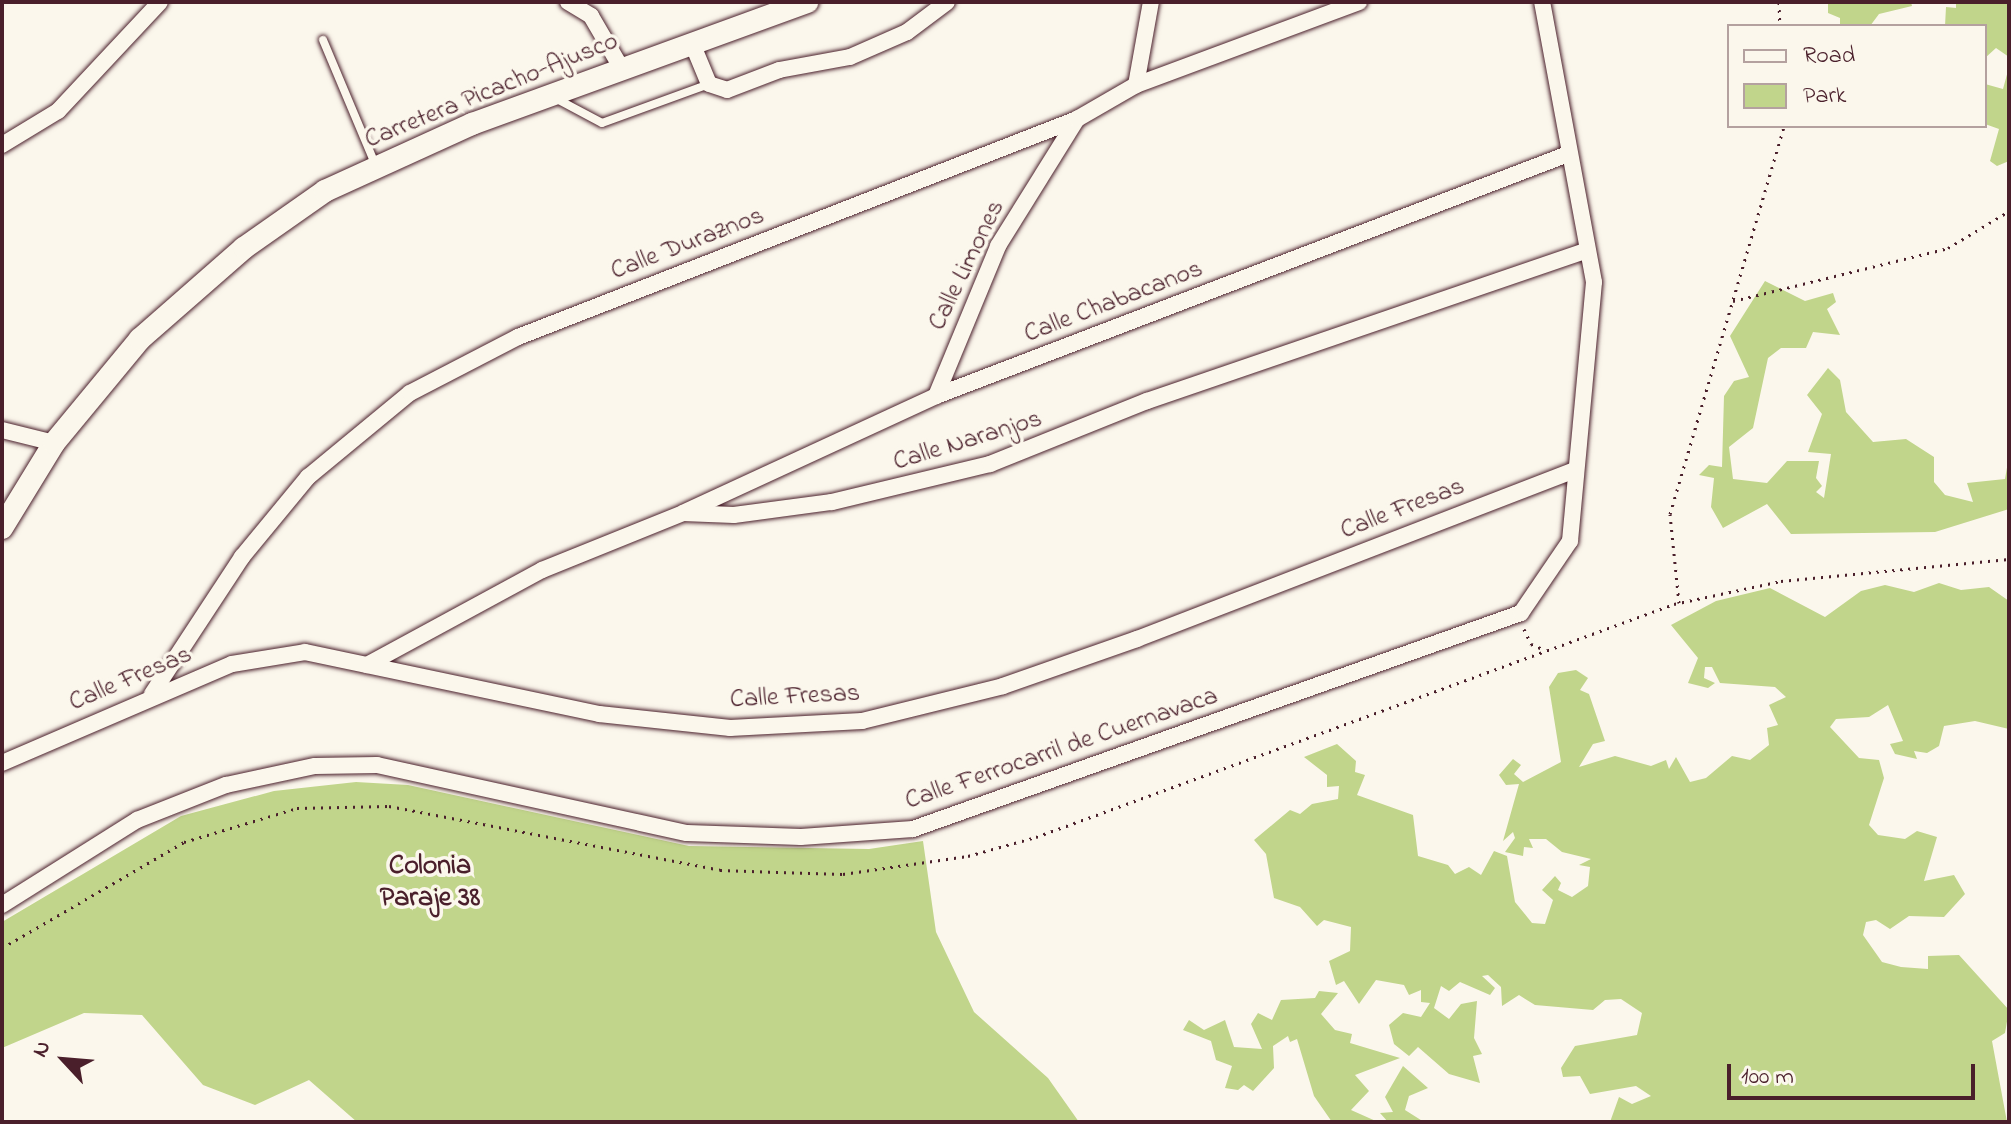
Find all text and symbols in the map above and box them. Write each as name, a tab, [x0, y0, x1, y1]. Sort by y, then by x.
legend	[1727, 24, 1987, 128]
street label: Carretera Picacho-Ajusco	[361, 27, 623, 157]
text: Road	[1803, 39, 1855, 74]
text: Park	[1803, 79, 1846, 114]
street label: Calle Limones	[923, 196, 1013, 336]
street label: Calle Duraznos	[607, 201, 769, 289]
street label: Calle Chabacanos	[1020, 255, 1208, 351]
street label: Calle Naranjos	[890, 405, 1046, 479]
street label: Calle Fresas	[1337, 472, 1469, 548]
street label: Calle Fresas	[65, 640, 197, 720]
street label: Calle Fresas	[729, 679, 861, 717]
street label: Calle Ferrocarril de Cuernavaca	[902, 682, 1222, 818]
district label: Colonia Paraje 38	[380, 850, 480, 916]
north arrow	[24, 1020, 104, 1100]
text: N	[25, 1036, 60, 1063]
scale bar	[1731, 1048, 1979, 1098]
text: 100 m	[1741, 1060, 1794, 1095]

